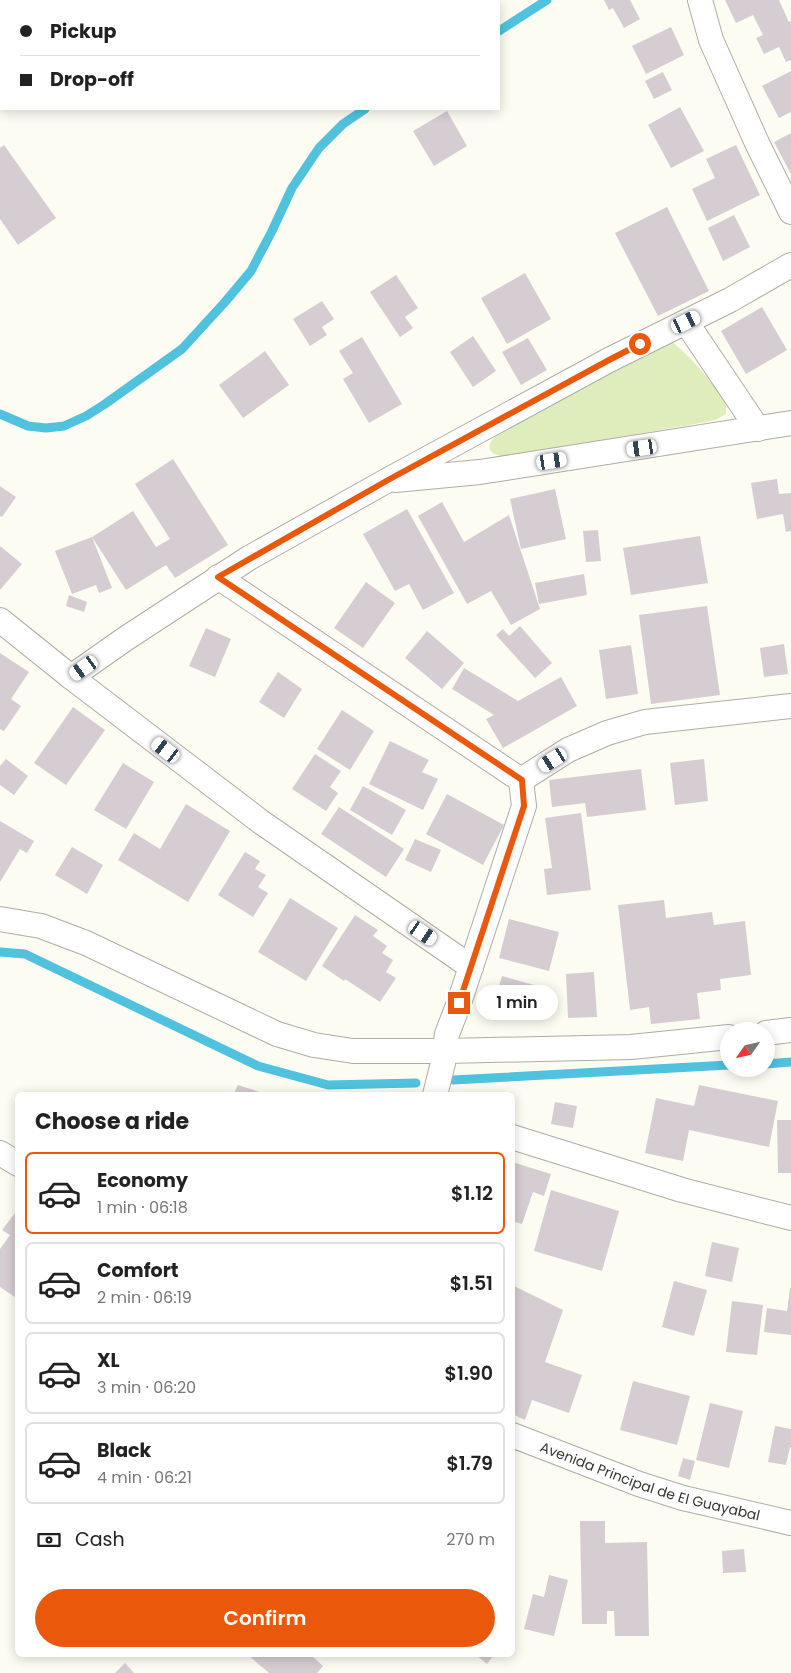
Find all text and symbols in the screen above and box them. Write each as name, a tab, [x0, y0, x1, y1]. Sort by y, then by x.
text: Pickup	[50, 18, 116, 45]
text: Drop-off	[50, 66, 134, 93]
car	[669, 309, 702, 335]
route start	[629, 333, 651, 355]
car	[626, 438, 657, 458]
car	[536, 451, 567, 471]
car	[67, 653, 100, 683]
car	[149, 735, 182, 765]
car	[536, 746, 569, 774]
car	[406, 918, 439, 948]
callout: 1 min	[476, 986, 559, 1020]
text: 1 min	[496, 991, 538, 1014]
route end	[448, 992, 470, 1014]
north arrow	[720, 1022, 775, 1078]
map controls	[720, 1022, 775, 1077]
text: Choose a ride	[35, 1106, 189, 1137]
text: Economy	[97, 1167, 188, 1194]
icon: car	[37, 1171, 82, 1216]
text: $1.12	[451, 1180, 493, 1207]
text: 1 min · 06:18	[97, 1196, 188, 1219]
text: Comfort	[97, 1257, 179, 1284]
icon: car	[37, 1261, 82, 1306]
text: $1.51	[450, 1270, 493, 1297]
text: 2 min · 06:19	[97, 1286, 192, 1309]
text: XL	[97, 1347, 120, 1374]
icon: car	[37, 1351, 82, 1396]
text: $1.90	[445, 1360, 493, 1387]
text: 3 min · 06:20	[97, 1376, 196, 1399]
text: Black	[97, 1437, 151, 1464]
street label: Avenida Principal de El Guayabal	[537, 1437, 762, 1526]
icon: car	[37, 1441, 82, 1486]
text: $1.79	[446, 1450, 493, 1477]
text: 4 min · 06:21	[97, 1466, 192, 1489]
icon: cash	[35, 1526, 63, 1554]
text: Cash	[75, 1526, 125, 1553]
text: 270 m	[446, 1528, 495, 1551]
button: Confirm	[35, 1589, 495, 1647]

